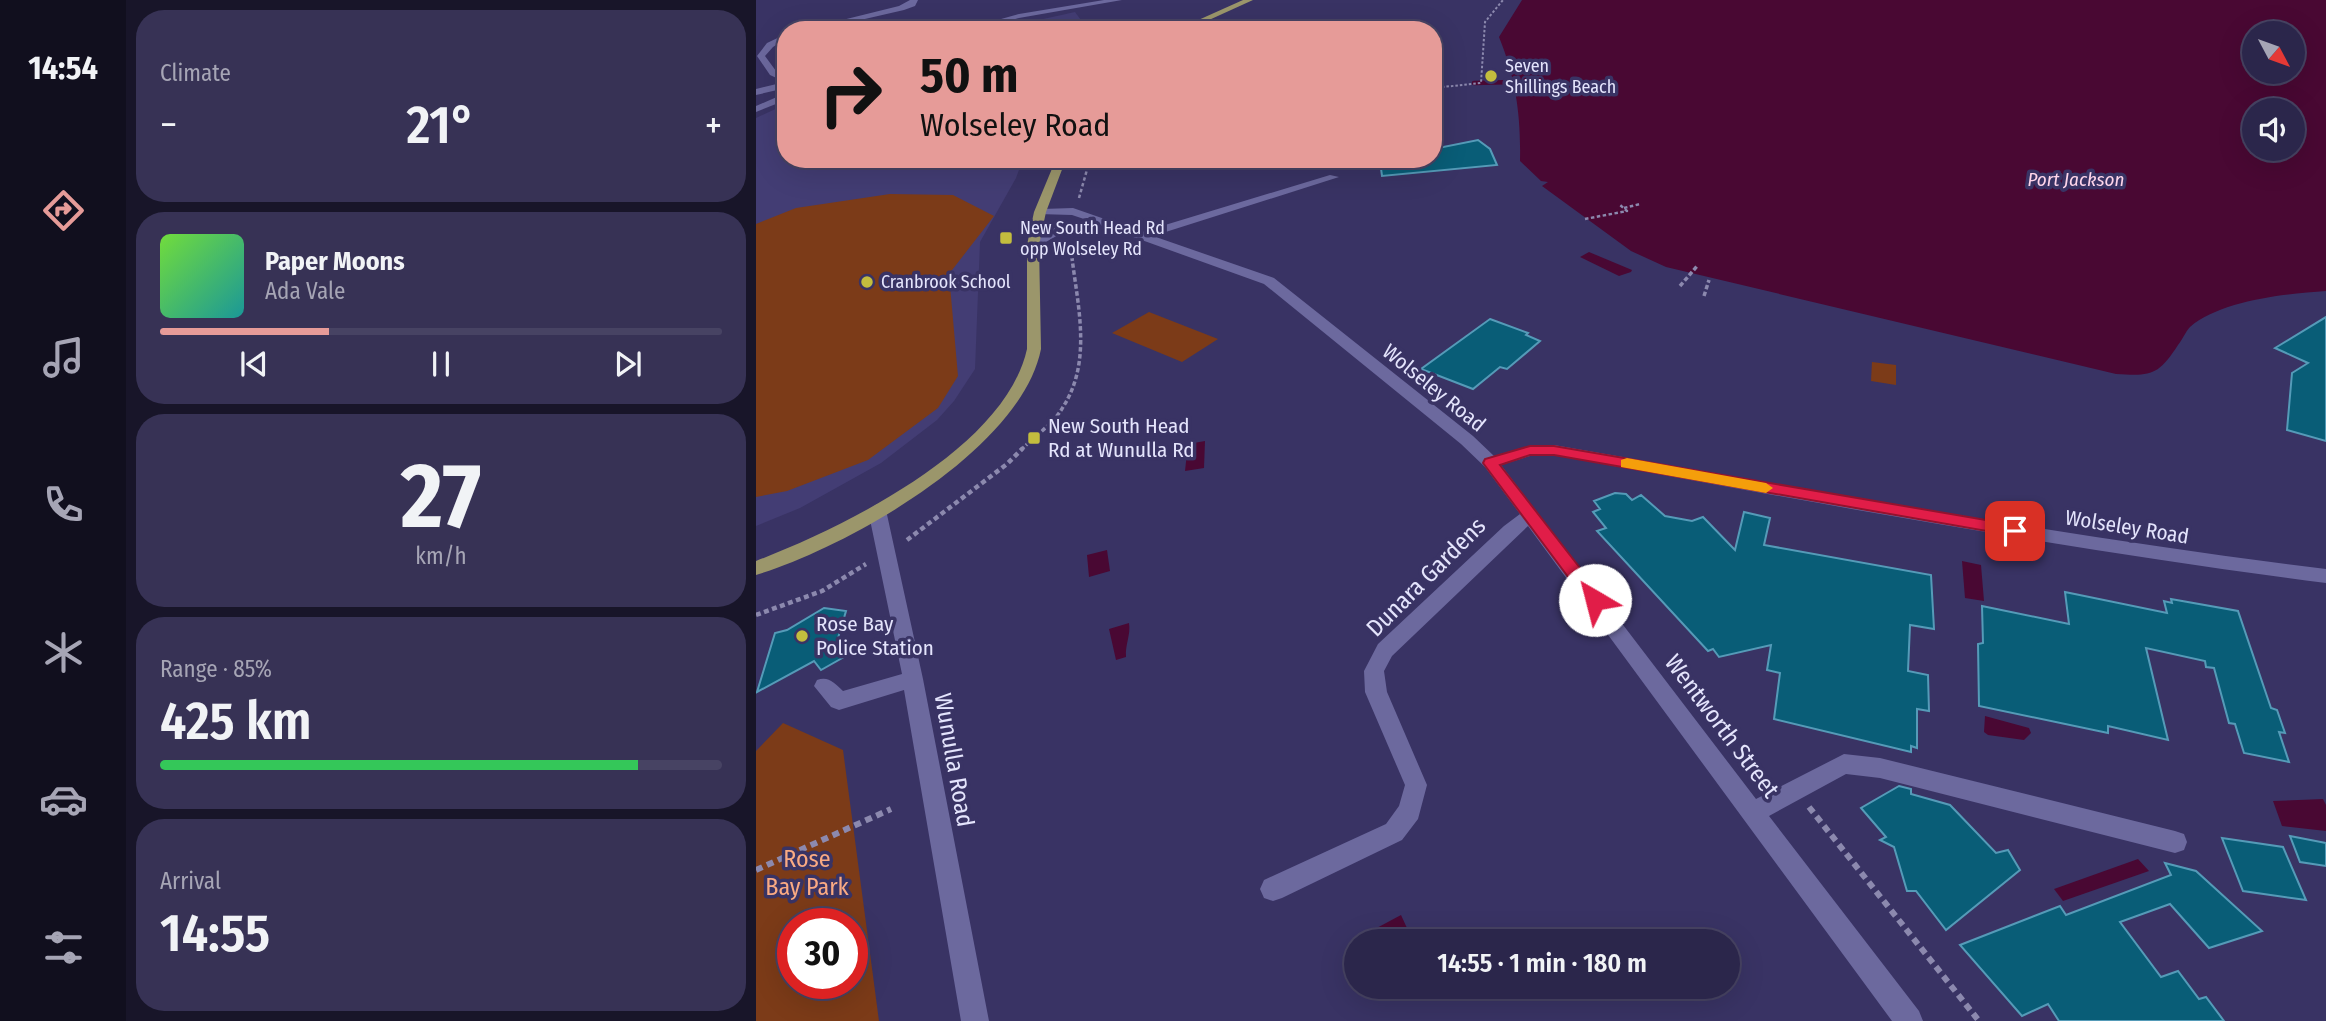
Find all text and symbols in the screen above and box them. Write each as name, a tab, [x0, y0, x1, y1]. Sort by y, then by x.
north arrow	[2242, 21, 2305, 84]
map controls	[2242, 21, 2305, 161]
text: 50 m	[920, 46, 1018, 105]
text: 14:54	[28, 49, 98, 87]
icon: right	[805, 49, 896, 140]
place label: Seven Shillings Beach	[1505, 55, 1616, 98]
text: Climate	[160, 59, 231, 87]
marker: Seven Shillings Beach	[1483, 68, 1499, 84]
text: 21°	[406, 94, 475, 157]
button: sound	[2242, 98, 2305, 161]
text: −	[160, 102, 177, 148]
text: +	[705, 102, 722, 148]
text: Wolseley Road	[920, 106, 1111, 144]
water label: Port Jackson	[2028, 168, 2124, 191]
icon: directions	[39, 186, 88, 235]
place label: New South Head Rd opp Wolseley Rd	[1020, 217, 1165, 260]
marker: New South Head Rd opp Wolseley Rd	[998, 230, 1014, 246]
text: Paper Moons	[265, 246, 405, 277]
place label: Cranbrook School	[881, 271, 1011, 293]
marker: Cranbrook School	[859, 274, 875, 290]
text: Ada Vale	[265, 277, 345, 305]
icon: music	[39, 333, 88, 382]
street label: Wolseley Road	[1377, 339, 1491, 437]
icon: previous	[235, 345, 273, 383]
icon: pause	[422, 345, 460, 383]
icon: next	[609, 345, 647, 383]
place label: New South Head Rd at Wunulla Rd	[1048, 413, 1195, 463]
marker: New South Head Rd at Wunulla Rd	[1026, 430, 1042, 446]
text: 27	[401, 442, 481, 551]
icon: phone	[39, 480, 88, 529]
pin	[1985, 501, 2045, 561]
street label: Wolseley Road	[2063, 504, 2191, 550]
street label: Dunara Gardens	[1361, 512, 1491, 642]
icon: arrive	[1996, 512, 2034, 550]
text: km/h	[415, 542, 467, 570]
position arrow	[1558, 563, 1632, 637]
place label: Rose Bay Police Station	[816, 611, 934, 661]
icon: climate	[39, 628, 88, 677]
marker: Rose Bay Police Station	[794, 628, 810, 644]
street label: Wentworth Street	[1659, 649, 1785, 803]
text: Range · 85%	[160, 655, 272, 683]
text: 425 km	[160, 690, 312, 753]
street label: Wunulla Road	[928, 691, 980, 829]
icon: car	[39, 775, 88, 824]
park label: Rose Bay Park	[765, 845, 850, 901]
text: Arrival	[160, 867, 221, 895]
text: 14:55	[160, 902, 270, 965]
speed limit sign: 30	[777, 908, 868, 999]
icon: filters	[39, 923, 88, 972]
text: 14:55 · 1 min · 180 m	[1437, 948, 1647, 979]

